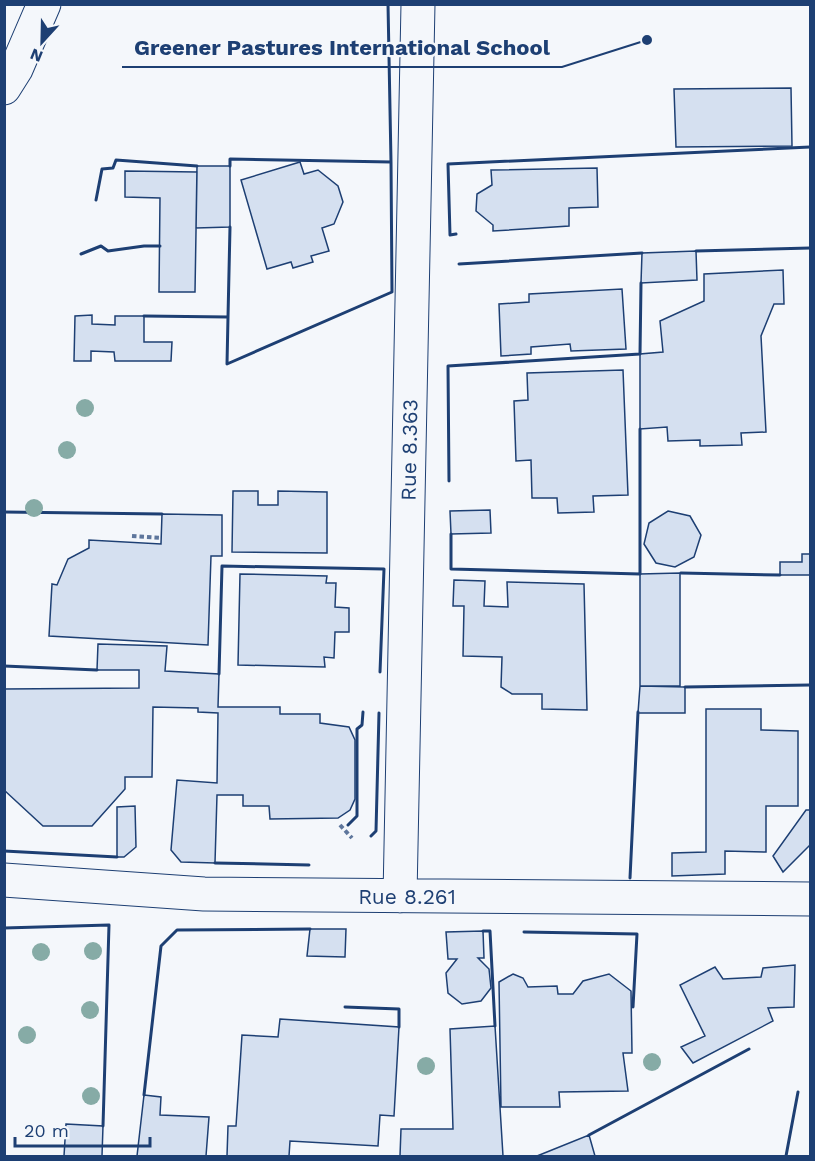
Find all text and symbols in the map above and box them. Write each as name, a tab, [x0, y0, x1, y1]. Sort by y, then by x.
north arrow	[12, 12, 72, 72]
callout: Greener Pastures International School	[122, 27, 562, 67]
text: Greener Pastures International School	[134, 35, 551, 60]
text: N	[28, 44, 46, 66]
street label: Rue 8.363	[396, 399, 422, 501]
street label: Rue 8.261	[358, 884, 456, 909]
scale bar	[15, 1110, 150, 1148]
text: 20 m	[24, 1120, 69, 1141]

